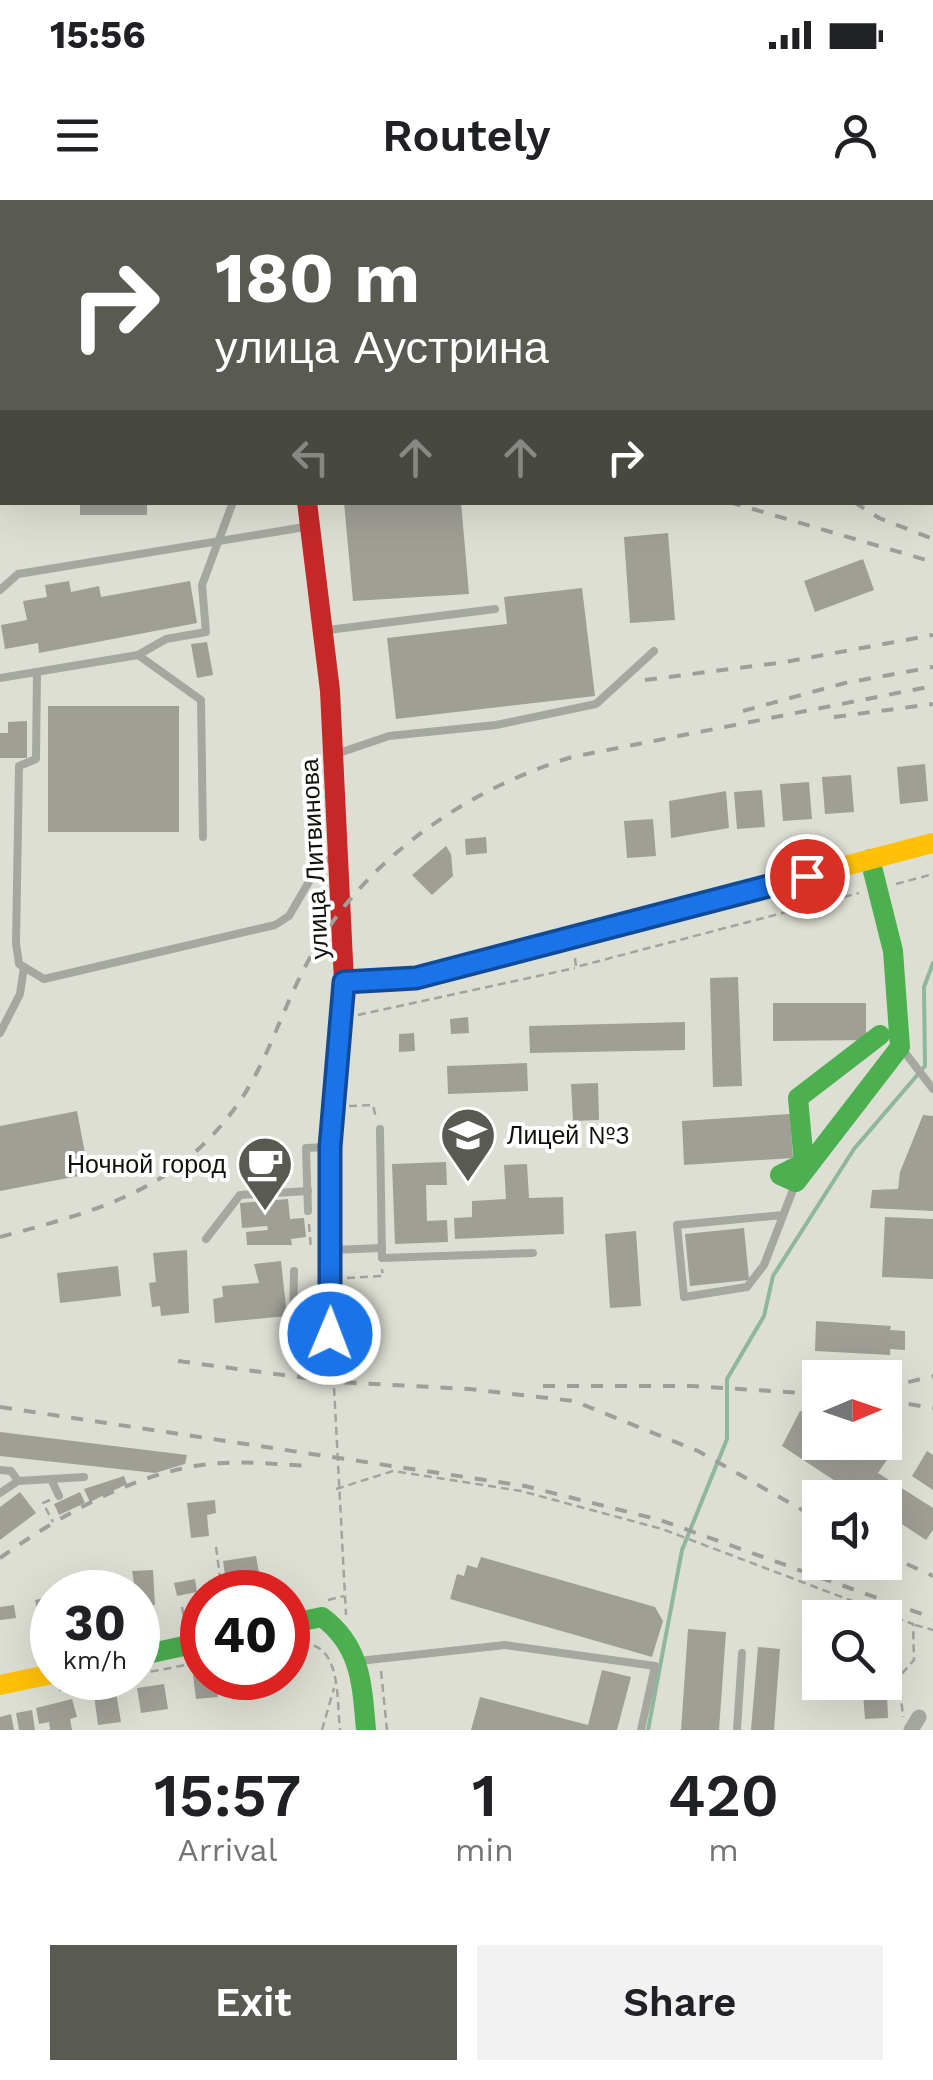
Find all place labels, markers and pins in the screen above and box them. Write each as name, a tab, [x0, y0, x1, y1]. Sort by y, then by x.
pin	[765, 834, 850, 919]
school or university icon: Лицей №3	[438, 1105, 498, 1184]
place label: Лицей №3	[507, 1121, 630, 1150]
cafe icon: Ночной город	[235, 1134, 295, 1213]
place label: Ночной город	[67, 1150, 226, 1179]

